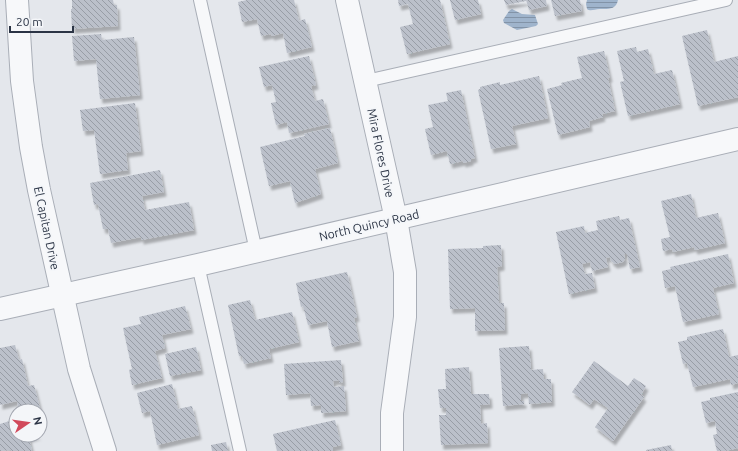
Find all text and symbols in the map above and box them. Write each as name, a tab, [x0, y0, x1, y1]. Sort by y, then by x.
scale bar	[10, 8, 73, 34]
text: 20 m	[16, 15, 43, 28]
street label: Mira Flores Drive	[365, 107, 397, 199]
street label: El Capitan Drive	[32, 185, 62, 271]
street label: North Quincy Road	[318, 207, 420, 243]
north arrow	[8, 403, 48, 443]
text: N	[31, 415, 45, 426]

